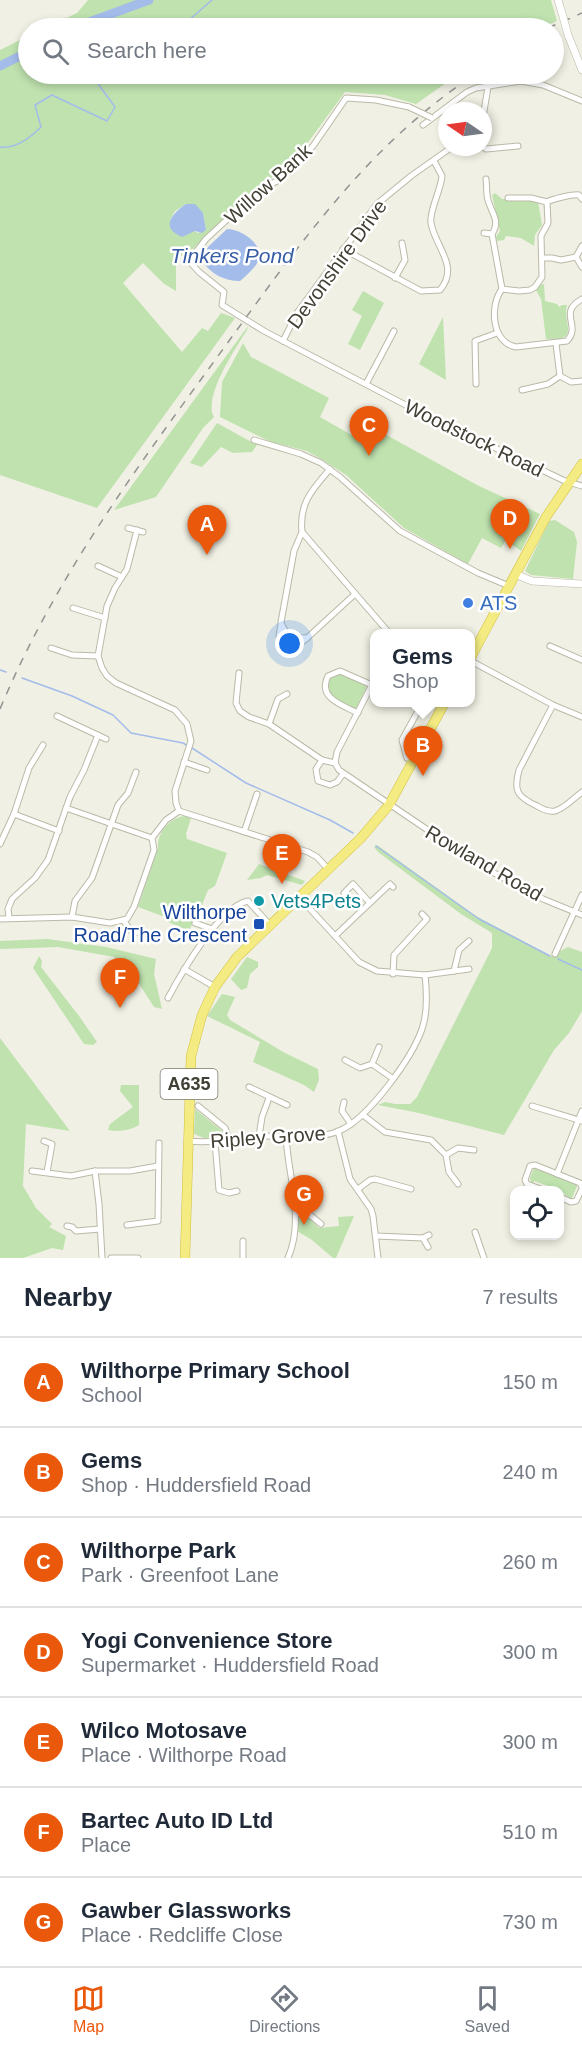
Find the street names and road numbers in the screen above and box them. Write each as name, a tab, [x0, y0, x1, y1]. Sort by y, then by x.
street label: Willow Bank	[220, 139, 317, 229]
street label: Devonshire Drive	[283, 195, 391, 333]
street label: Woodstock Road	[401, 395, 547, 481]
street label: Rowland Road	[422, 821, 546, 905]
road number: A635	[160, 1069, 218, 1099]
street label: Ripley Grove	[210, 1122, 326, 1152]

